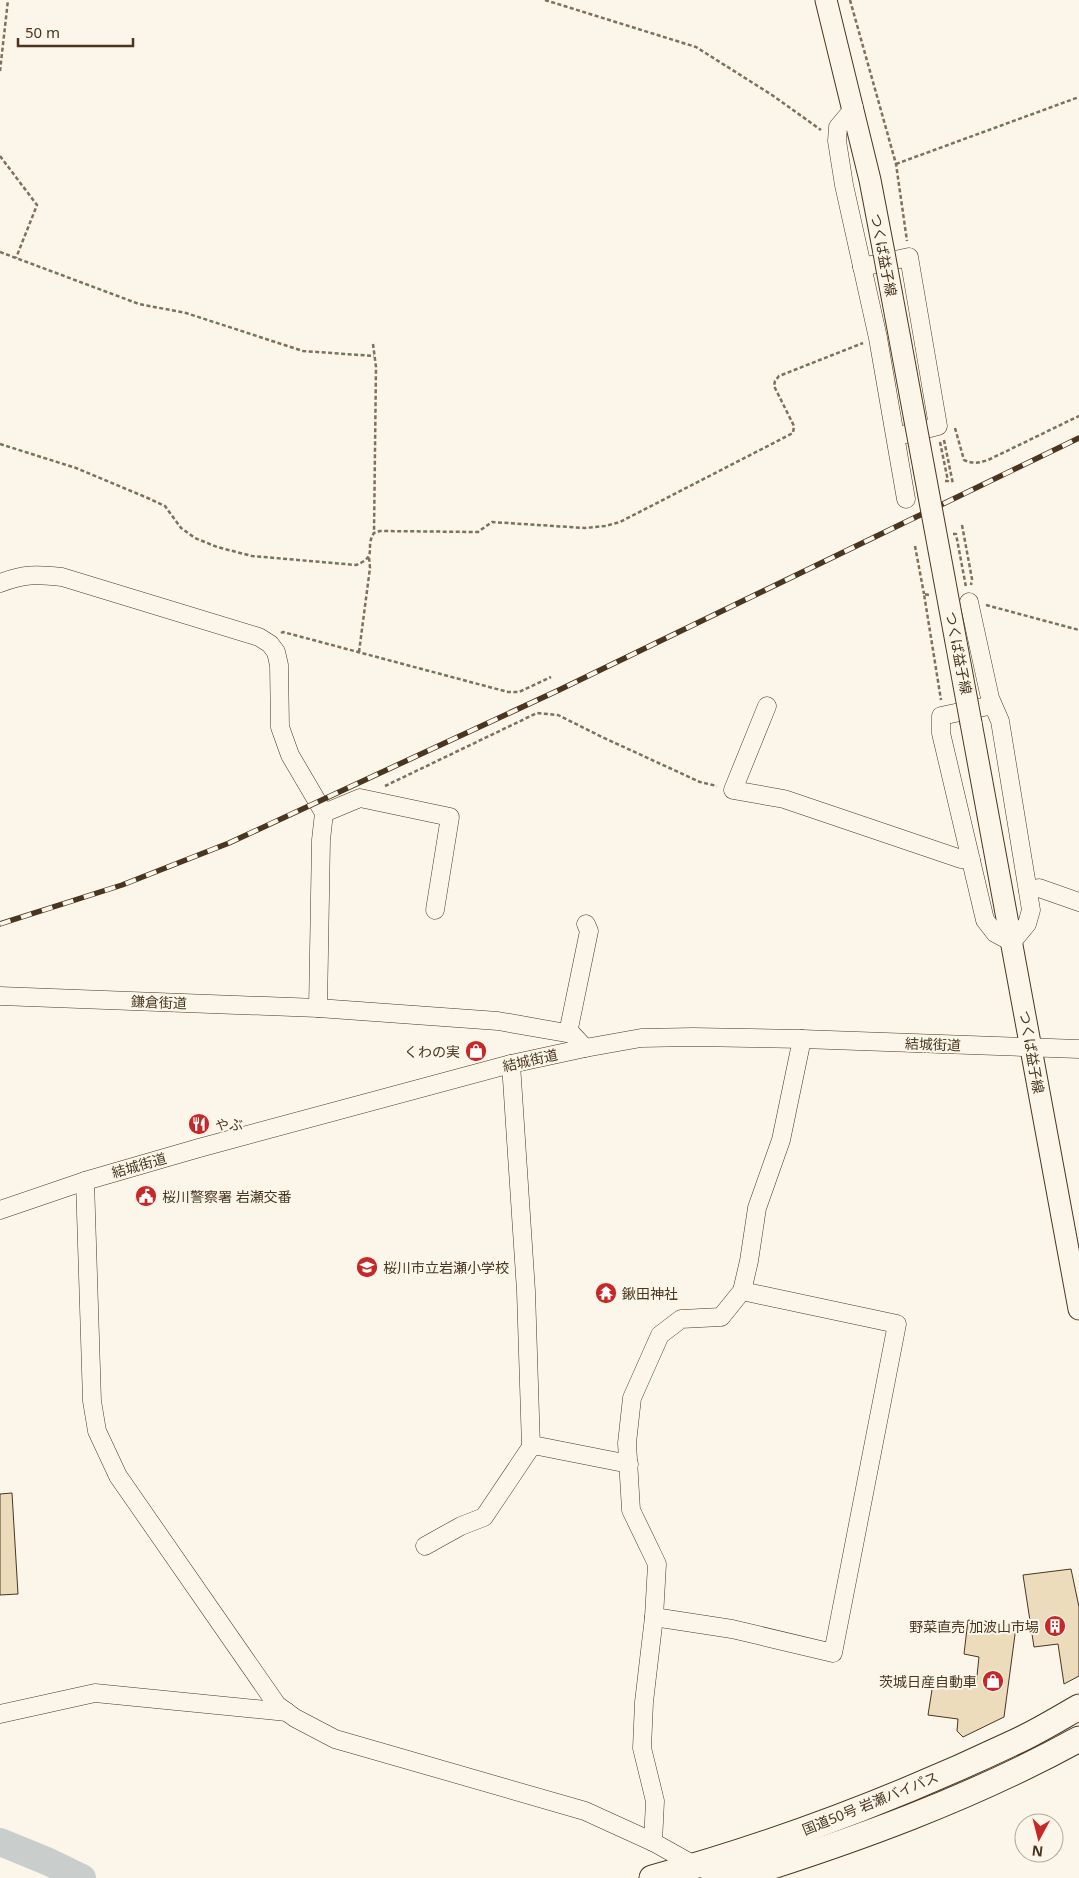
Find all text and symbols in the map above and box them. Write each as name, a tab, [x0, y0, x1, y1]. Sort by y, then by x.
scale bar	[18, 15, 132, 47]
text: 50 m	[25, 22, 60, 42]
street label: つくば益子線	[867, 212, 901, 298]
street label: つくば益子線	[942, 610, 976, 696]
street label: 鎌倉街道	[131, 992, 187, 1012]
street label: つくば益子線	[1015, 1009, 1049, 1095]
street label: 結城街道	[905, 1034, 961, 1054]
shop icon: くわの実	[464, 1039, 488, 1063]
place label: くわの実	[404, 1042, 460, 1061]
street label: 結城街道	[501, 1044, 559, 1076]
restaurant icon: やぶ	[187, 1112, 211, 1136]
place label: やぶ	[215, 1115, 243, 1134]
street label: 結城街道	[109, 1148, 169, 1182]
public building icon: 桜川警察署 岩瀬交番	[134, 1184, 158, 1208]
place label: 桜川警察署 岩瀬交番	[162, 1187, 292, 1206]
school or university icon: 桜川市立岩瀬小学校	[355, 1255, 379, 1279]
place label: 桜川市立岩瀬小学校	[383, 1258, 509, 1277]
temple icon: 鍬田神社	[594, 1281, 618, 1305]
place label: 鍬田神社	[621, 1284, 678, 1303]
building icon: 野菜直売 加波山市場	[1043, 1614, 1067, 1638]
place label: 野菜直売 加波山市場	[909, 1617, 1039, 1636]
shop icon: 茨城日産自動車	[981, 1669, 1005, 1693]
place label: 茨城日産自動車	[879, 1672, 977, 1691]
street label: 国道50号 岩瀬バイパス	[799, 1767, 941, 1839]
north arrow	[1014, 1813, 1064, 1863]
text: N	[1031, 1841, 1044, 1862]

